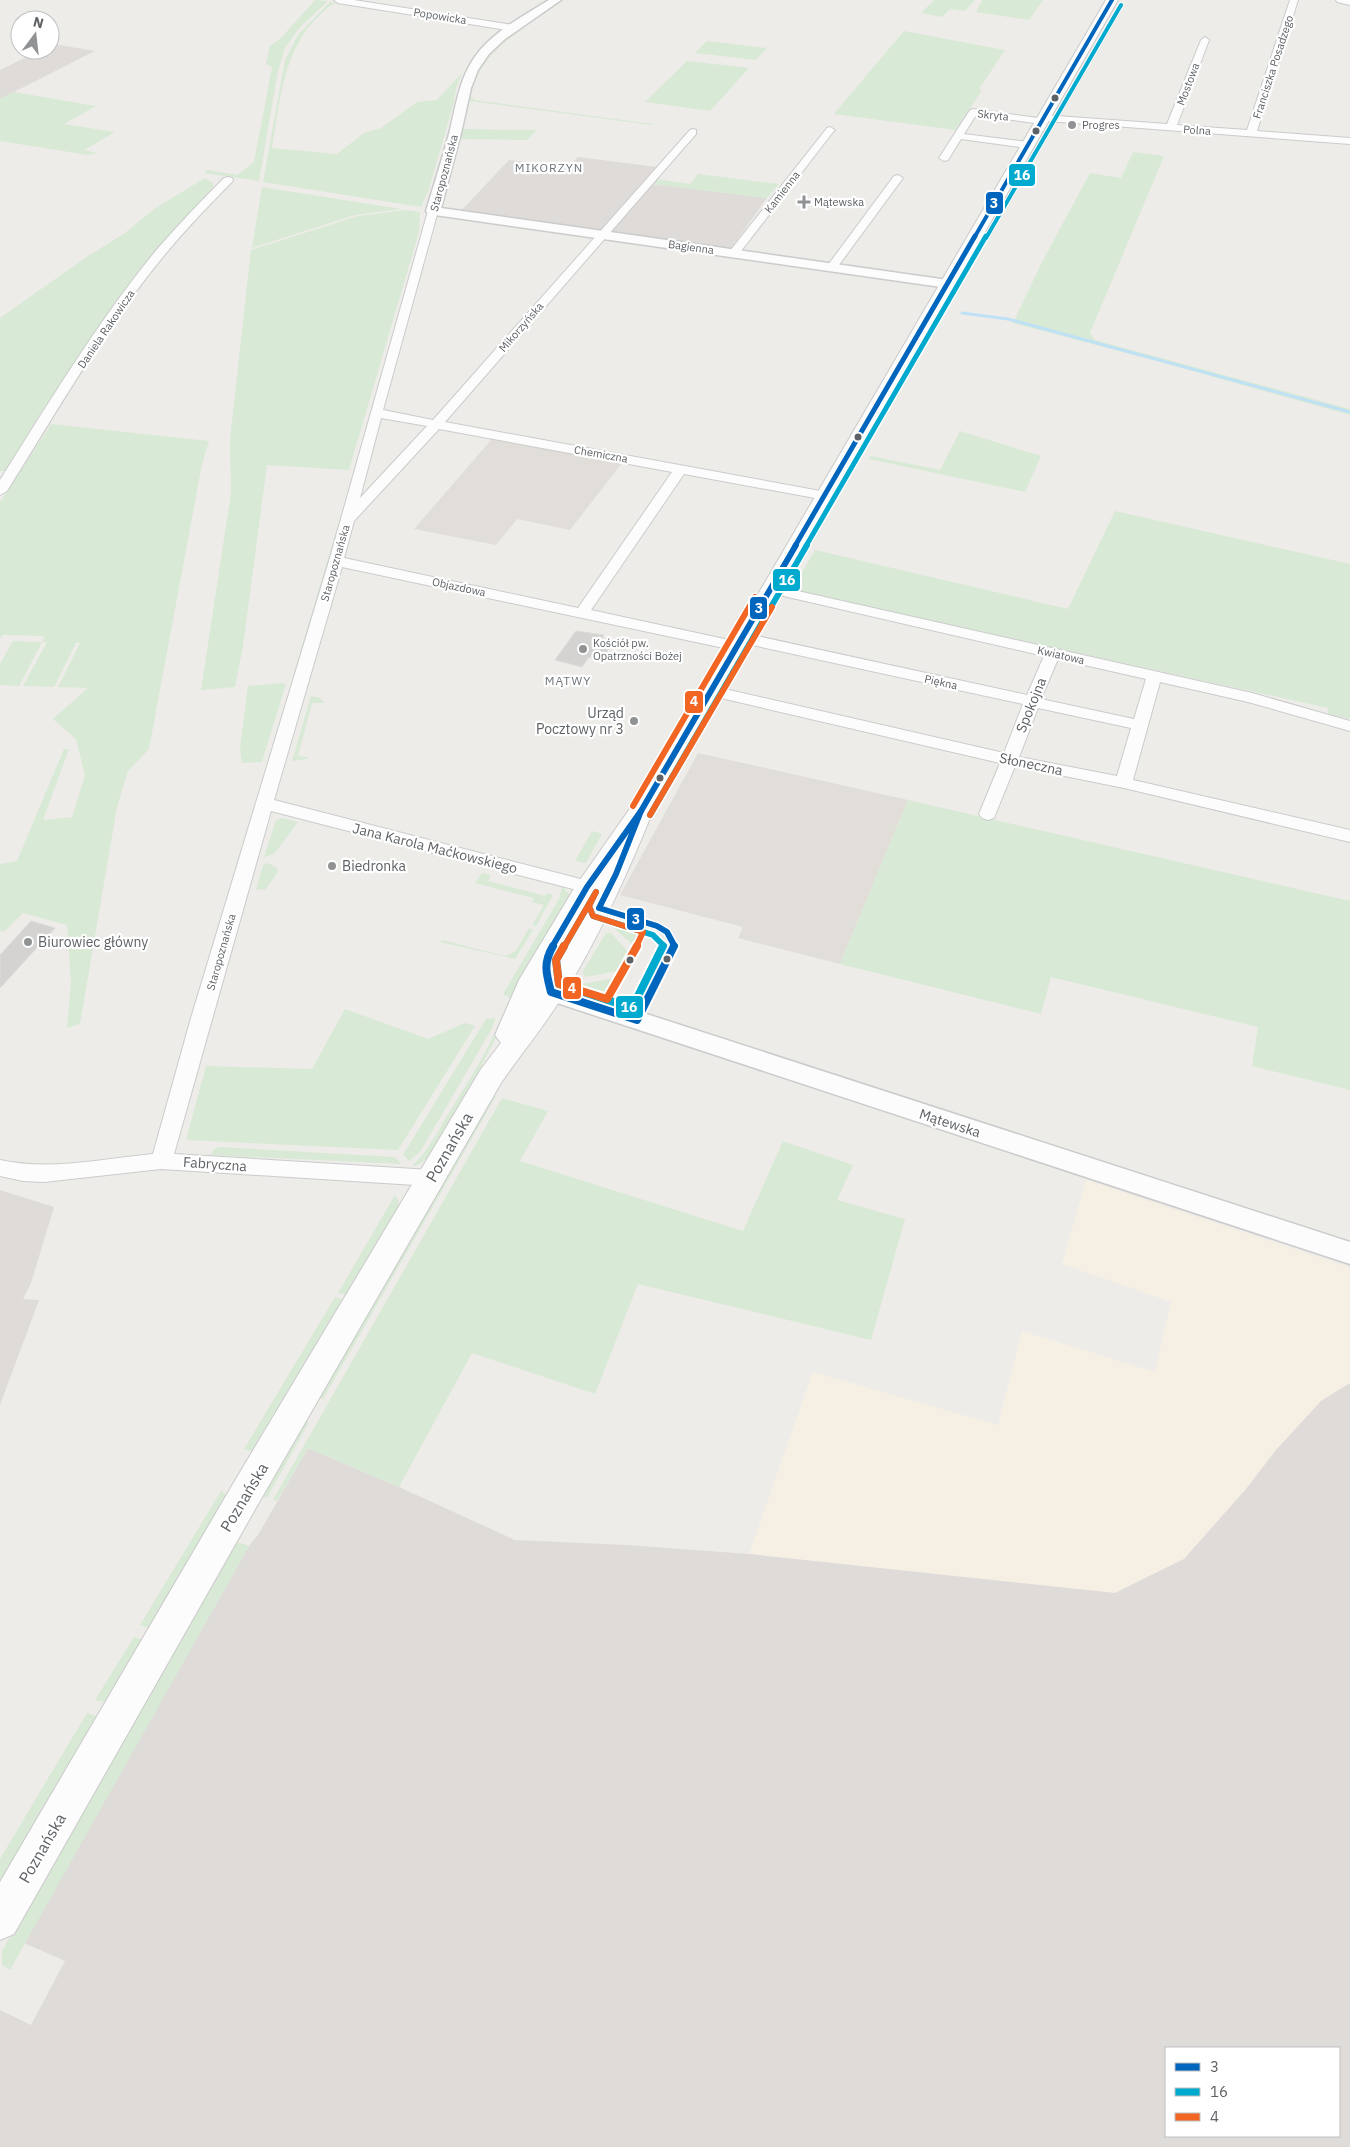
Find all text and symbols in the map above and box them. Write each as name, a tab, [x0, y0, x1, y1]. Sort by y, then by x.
street label: Popowicka	[413, 5, 468, 27]
north arrow	[10, 10, 60, 60]
text: N	[31, 12, 46, 32]
street label: Franciszka Posadzego	[1250, 13, 1296, 121]
street label: Mostowa	[1173, 61, 1203, 107]
unlabelled marker	[1050, 93, 1060, 103]
street label: Skryta	[977, 106, 1010, 124]
place label: Progres	[1082, 118, 1120, 132]
marker: Progres	[1066, 119, 1078, 131]
street label: Polna	[1183, 122, 1211, 138]
unlabelled marker	[1031, 126, 1041, 136]
street label: Staropoznańska	[427, 133, 461, 213]
district label: MIKORZYN	[515, 160, 583, 175]
line badge: 16	[1008, 163, 1036, 187]
text: 16	[1014, 166, 1030, 184]
street label: Kamienna	[761, 168, 803, 216]
line badge: 3	[985, 191, 1004, 215]
text: 3	[990, 194, 998, 212]
place label: Mątewska	[814, 195, 864, 209]
marker: Mątewska	[798, 196, 810, 208]
street label: Bagienna	[667, 237, 715, 257]
street label: Daniela Rakowicza	[74, 287, 138, 371]
street label: Mikorzyńska	[496, 299, 546, 355]
unlabelled marker	[853, 432, 863, 442]
street label: Chemiczna	[573, 442, 629, 466]
street label: Staropoznańska	[317, 523, 353, 603]
line badge: 16	[772, 568, 801, 592]
text: 16	[779, 571, 795, 589]
street label: Objazdowa	[431, 574, 487, 600]
line badge: 3	[749, 596, 768, 620]
text: 3	[755, 599, 763, 617]
place label: Kościół pw. Opatrzności Bożej	[593, 636, 682, 663]
marker: Kościół pw. Opatrzności Bożej	[577, 643, 589, 655]
street label: Kwiatowa	[1036, 643, 1086, 667]
street label: Piękna	[923, 671, 959, 693]
district label: MĄTWY	[545, 673, 591, 688]
street label: Spokojna	[1012, 674, 1050, 735]
line badge: 4	[684, 690, 704, 714]
text: 4	[690, 692, 698, 710]
place label: Urząd Pocztowy nr 3	[536, 704, 624, 738]
marker: Urząd Pocztowy nr 3	[628, 715, 640, 727]
street label: Słoneczna	[998, 748, 1065, 780]
unlabelled marker	[655, 773, 665, 783]
street label: Jana Karola Maćkowskiego	[351, 819, 519, 877]
place label: Biedronka	[342, 857, 407, 875]
marker: Biedronka	[326, 860, 338, 872]
line badge: 3	[626, 907, 645, 931]
text: 3	[632, 910, 640, 928]
street label: Staropoznańska	[203, 912, 239, 992]
place label: Biurowiec główny	[38, 933, 148, 951]
marker: Biurowiec główny	[22, 936, 34, 948]
unlabelled marker	[662, 954, 672, 964]
unlabelled marker	[625, 955, 635, 965]
line badge: 4	[562, 976, 582, 1000]
text: 4	[568, 979, 576, 997]
line badge: 16	[615, 995, 644, 1019]
text: 16	[621, 998, 637, 1016]
street label: Mątewska	[917, 1105, 984, 1142]
street label: Poznańska	[421, 1108, 477, 1185]
street label: Fabryczna	[182, 1153, 248, 1175]
street label: Poznańska	[216, 1458, 273, 1535]
street label: Poznańska	[14, 1809, 70, 1886]
legend	[1165, 2047, 1340, 2137]
text: 3	[1210, 2057, 1219, 2076]
text: 16	[1210, 2082, 1228, 2101]
text: 4	[1210, 2107, 1219, 2126]

